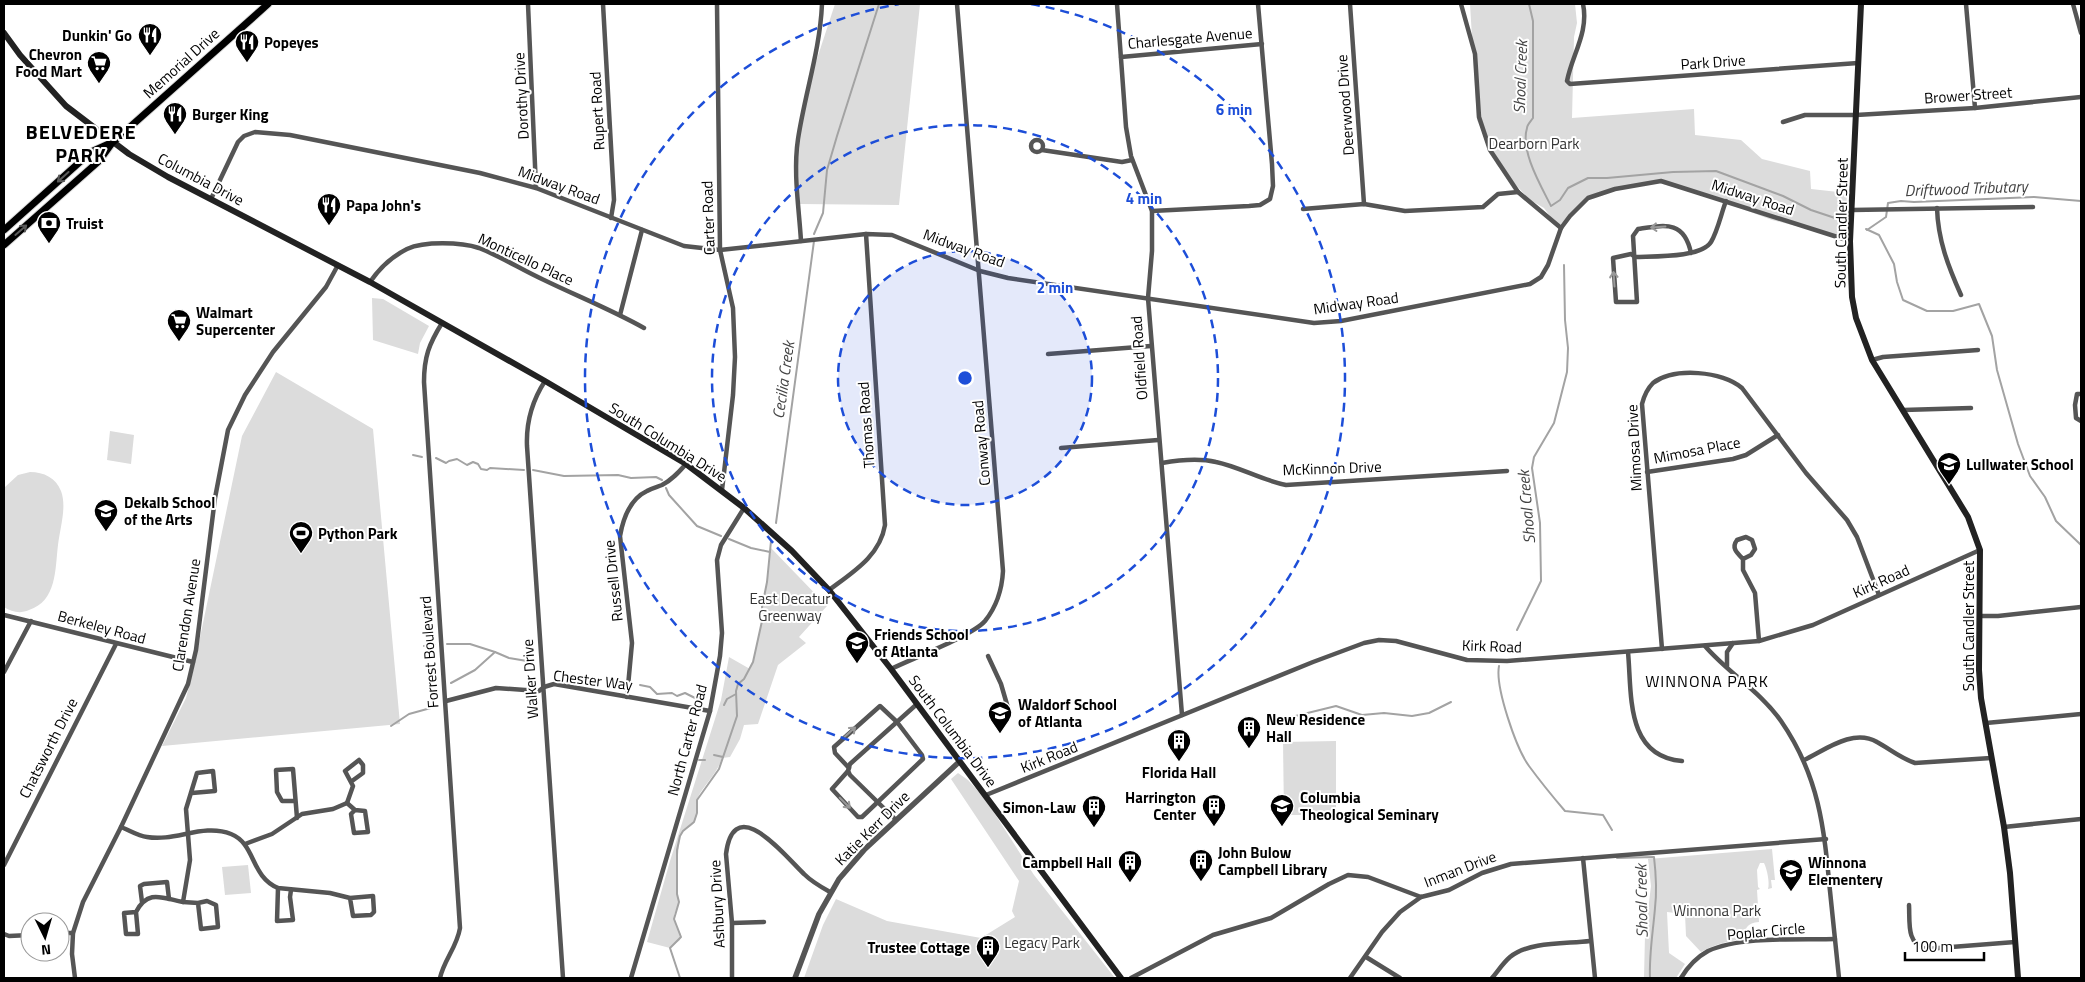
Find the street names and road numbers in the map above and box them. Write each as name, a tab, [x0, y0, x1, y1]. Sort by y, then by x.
street label: Charlesgate Avenue	[1127, 21, 1253, 55]
street label: Memorial Drive	[138, 22, 224, 104]
street label: Park Drive	[1680, 48, 1746, 76]
street label: Dorothy Drive	[507, 52, 535, 140]
street label: Deerwood Drive	[1330, 54, 1360, 156]
street label: Rupert Road	[583, 71, 611, 151]
street label: Brower Street	[1923, 80, 2014, 110]
street label: Columbia Drive	[154, 147, 248, 211]
street label: South Candler Street	[1828, 157, 1854, 288]
street label: Midway Road	[515, 160, 603, 210]
street label: Midway Road	[1709, 173, 1797, 221]
street label: Carter Road	[695, 180, 721, 256]
street label: Midway Road	[920, 223, 1008, 273]
street label: Monticello Place	[474, 227, 578, 291]
street label: Midway Road	[1312, 286, 1400, 320]
street label: Oldfield Road	[1125, 315, 1153, 401]
street label: Thomas Road	[852, 381, 880, 469]
street label: South Columbia Drive	[605, 396, 731, 488]
street label: Conway Road	[966, 399, 996, 487]
street label: Mimosa Drive	[1620, 404, 1648, 492]
street label: Mimosa Place	[1652, 430, 1742, 470]
street label: McKinnon Drive	[1282, 455, 1382, 481]
street label: Russell Drive	[597, 539, 629, 623]
street label: Clarendon Avenue	[166, 557, 206, 673]
street label: Kirk Road	[1849, 558, 1913, 604]
street label: South Candler Street	[1957, 560, 1980, 691]
street label: Forrest Boulevard	[414, 595, 444, 709]
street label: Berkeley Road	[55, 604, 149, 650]
street label: Kirk Road	[1462, 633, 1522, 659]
street label: Walker Drive	[516, 638, 544, 720]
street label: Chester Way	[552, 664, 634, 696]
street label: South Columbia Drive	[903, 670, 1003, 792]
street label: North Carter Road	[661, 682, 713, 798]
street label: Chatsworth Drive	[13, 694, 83, 802]
street label: Kirk Road	[1017, 735, 1081, 779]
street label: Katie Kerr Drive	[829, 785, 915, 871]
street label: Inman Drive	[1420, 845, 1500, 893]
street label: Ashbury Drive	[703, 859, 731, 949]
street label: Poplar Circle	[1726, 916, 1806, 946]

